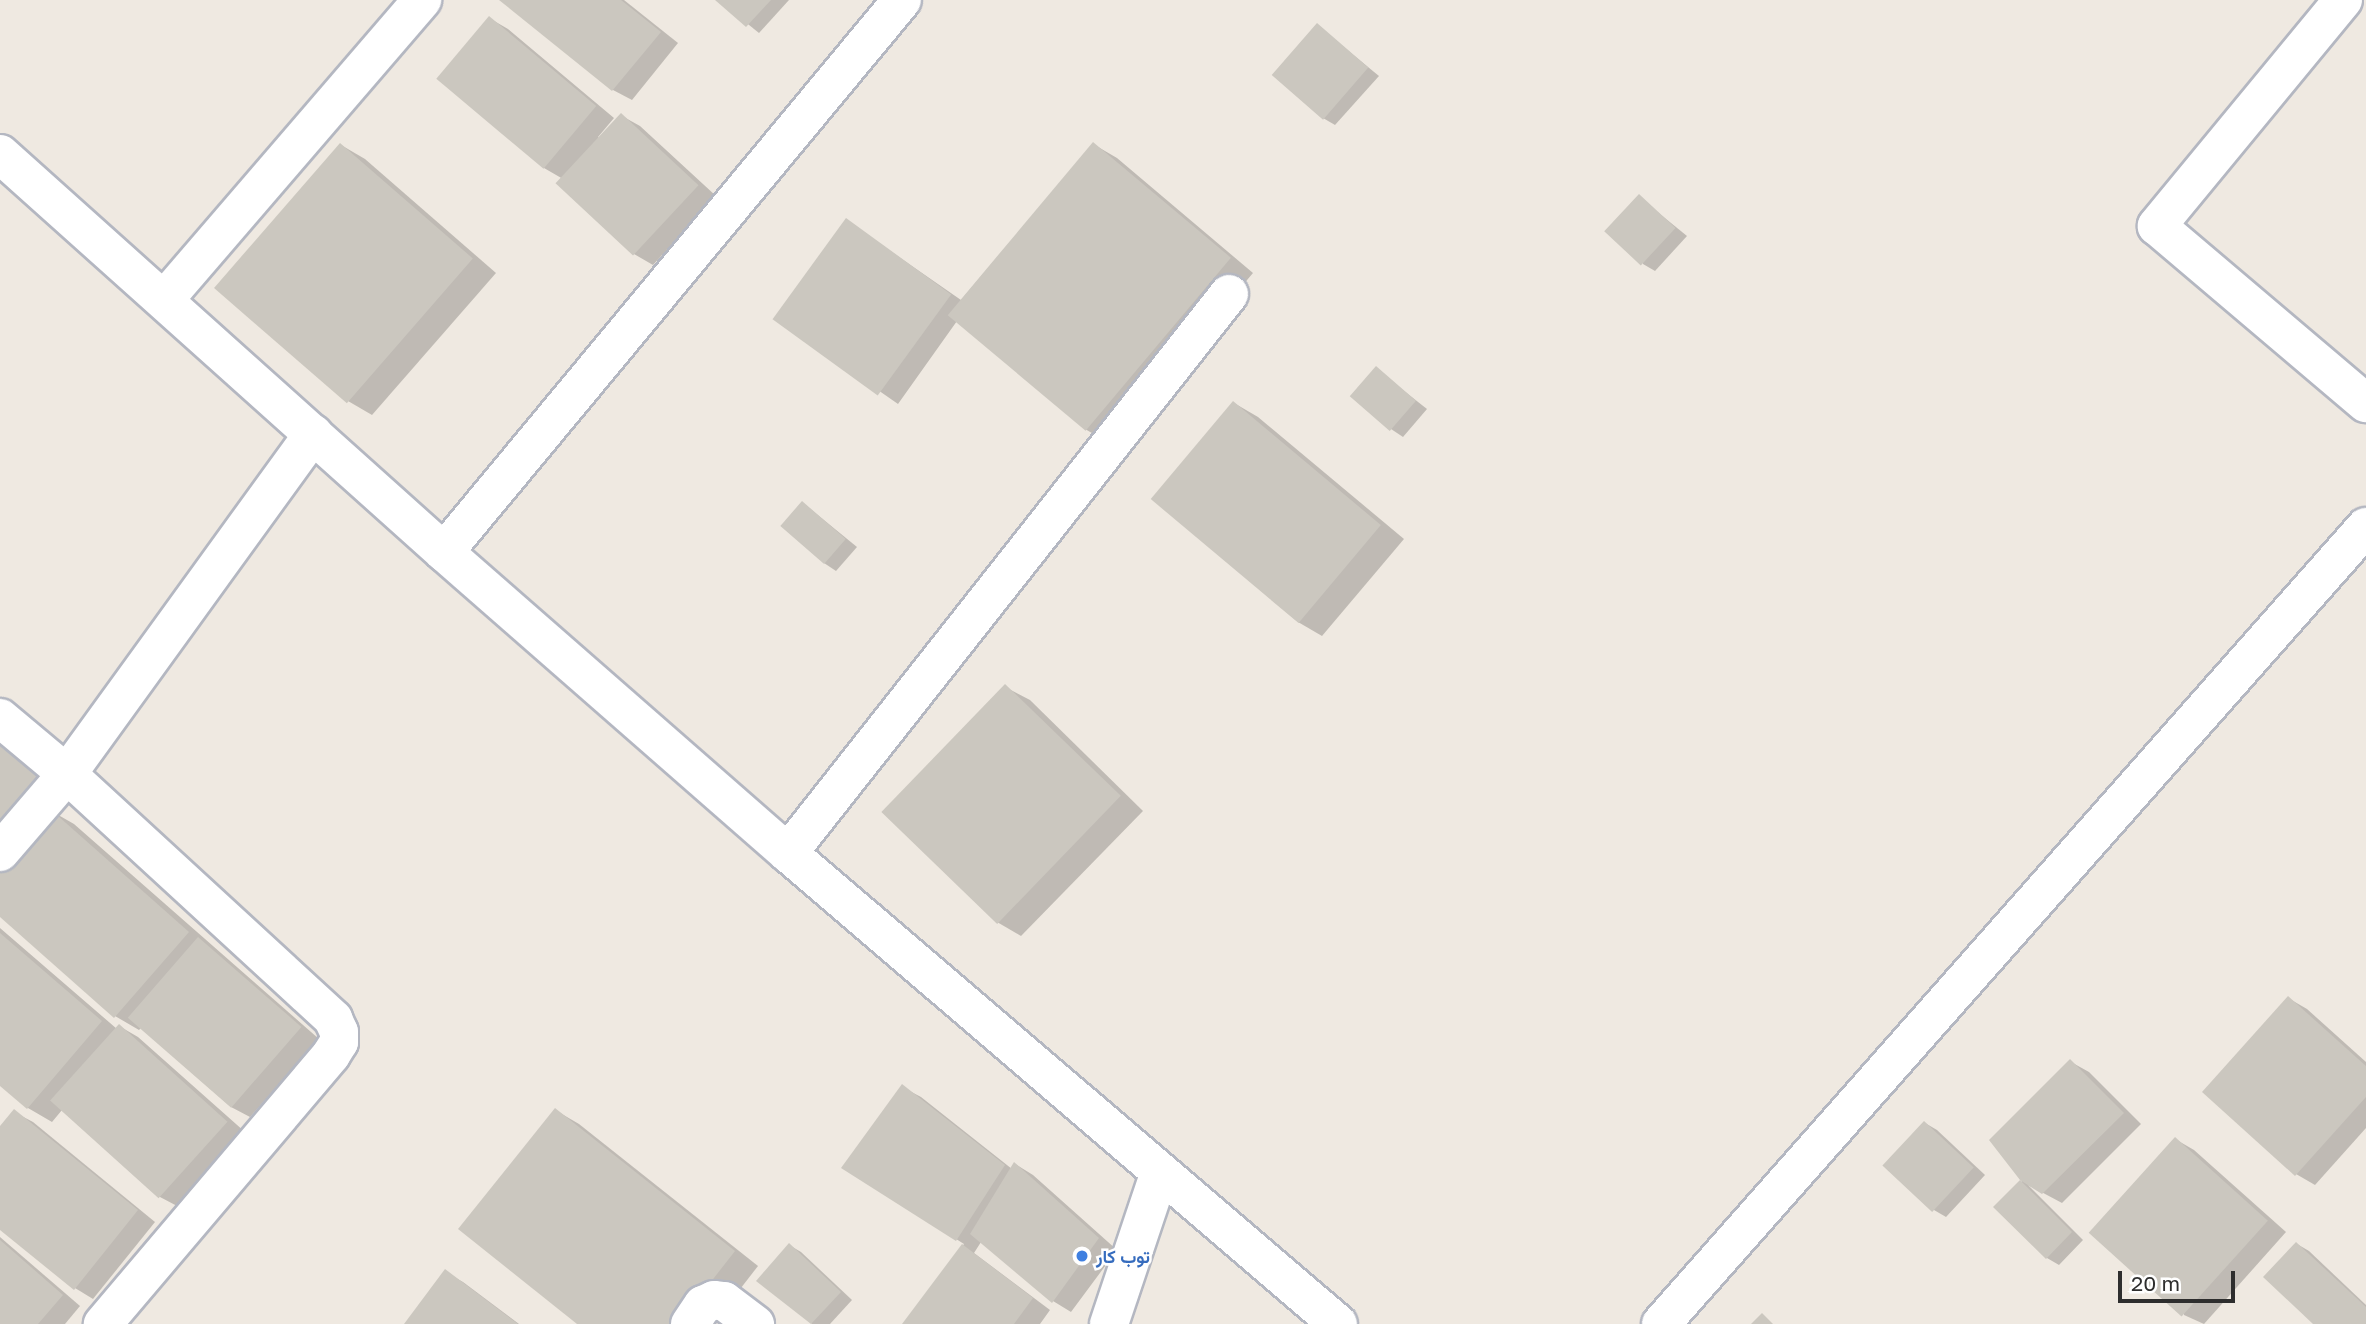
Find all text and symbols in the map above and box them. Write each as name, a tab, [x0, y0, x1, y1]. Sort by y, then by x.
place label: توب كار	[1096, 1245, 1150, 1267]
marker: توب كار	[1074, 1248, 1090, 1264]
scale bar	[2121, 1258, 2238, 1302]
text: 20 m	[2131, 1270, 2180, 1296]

